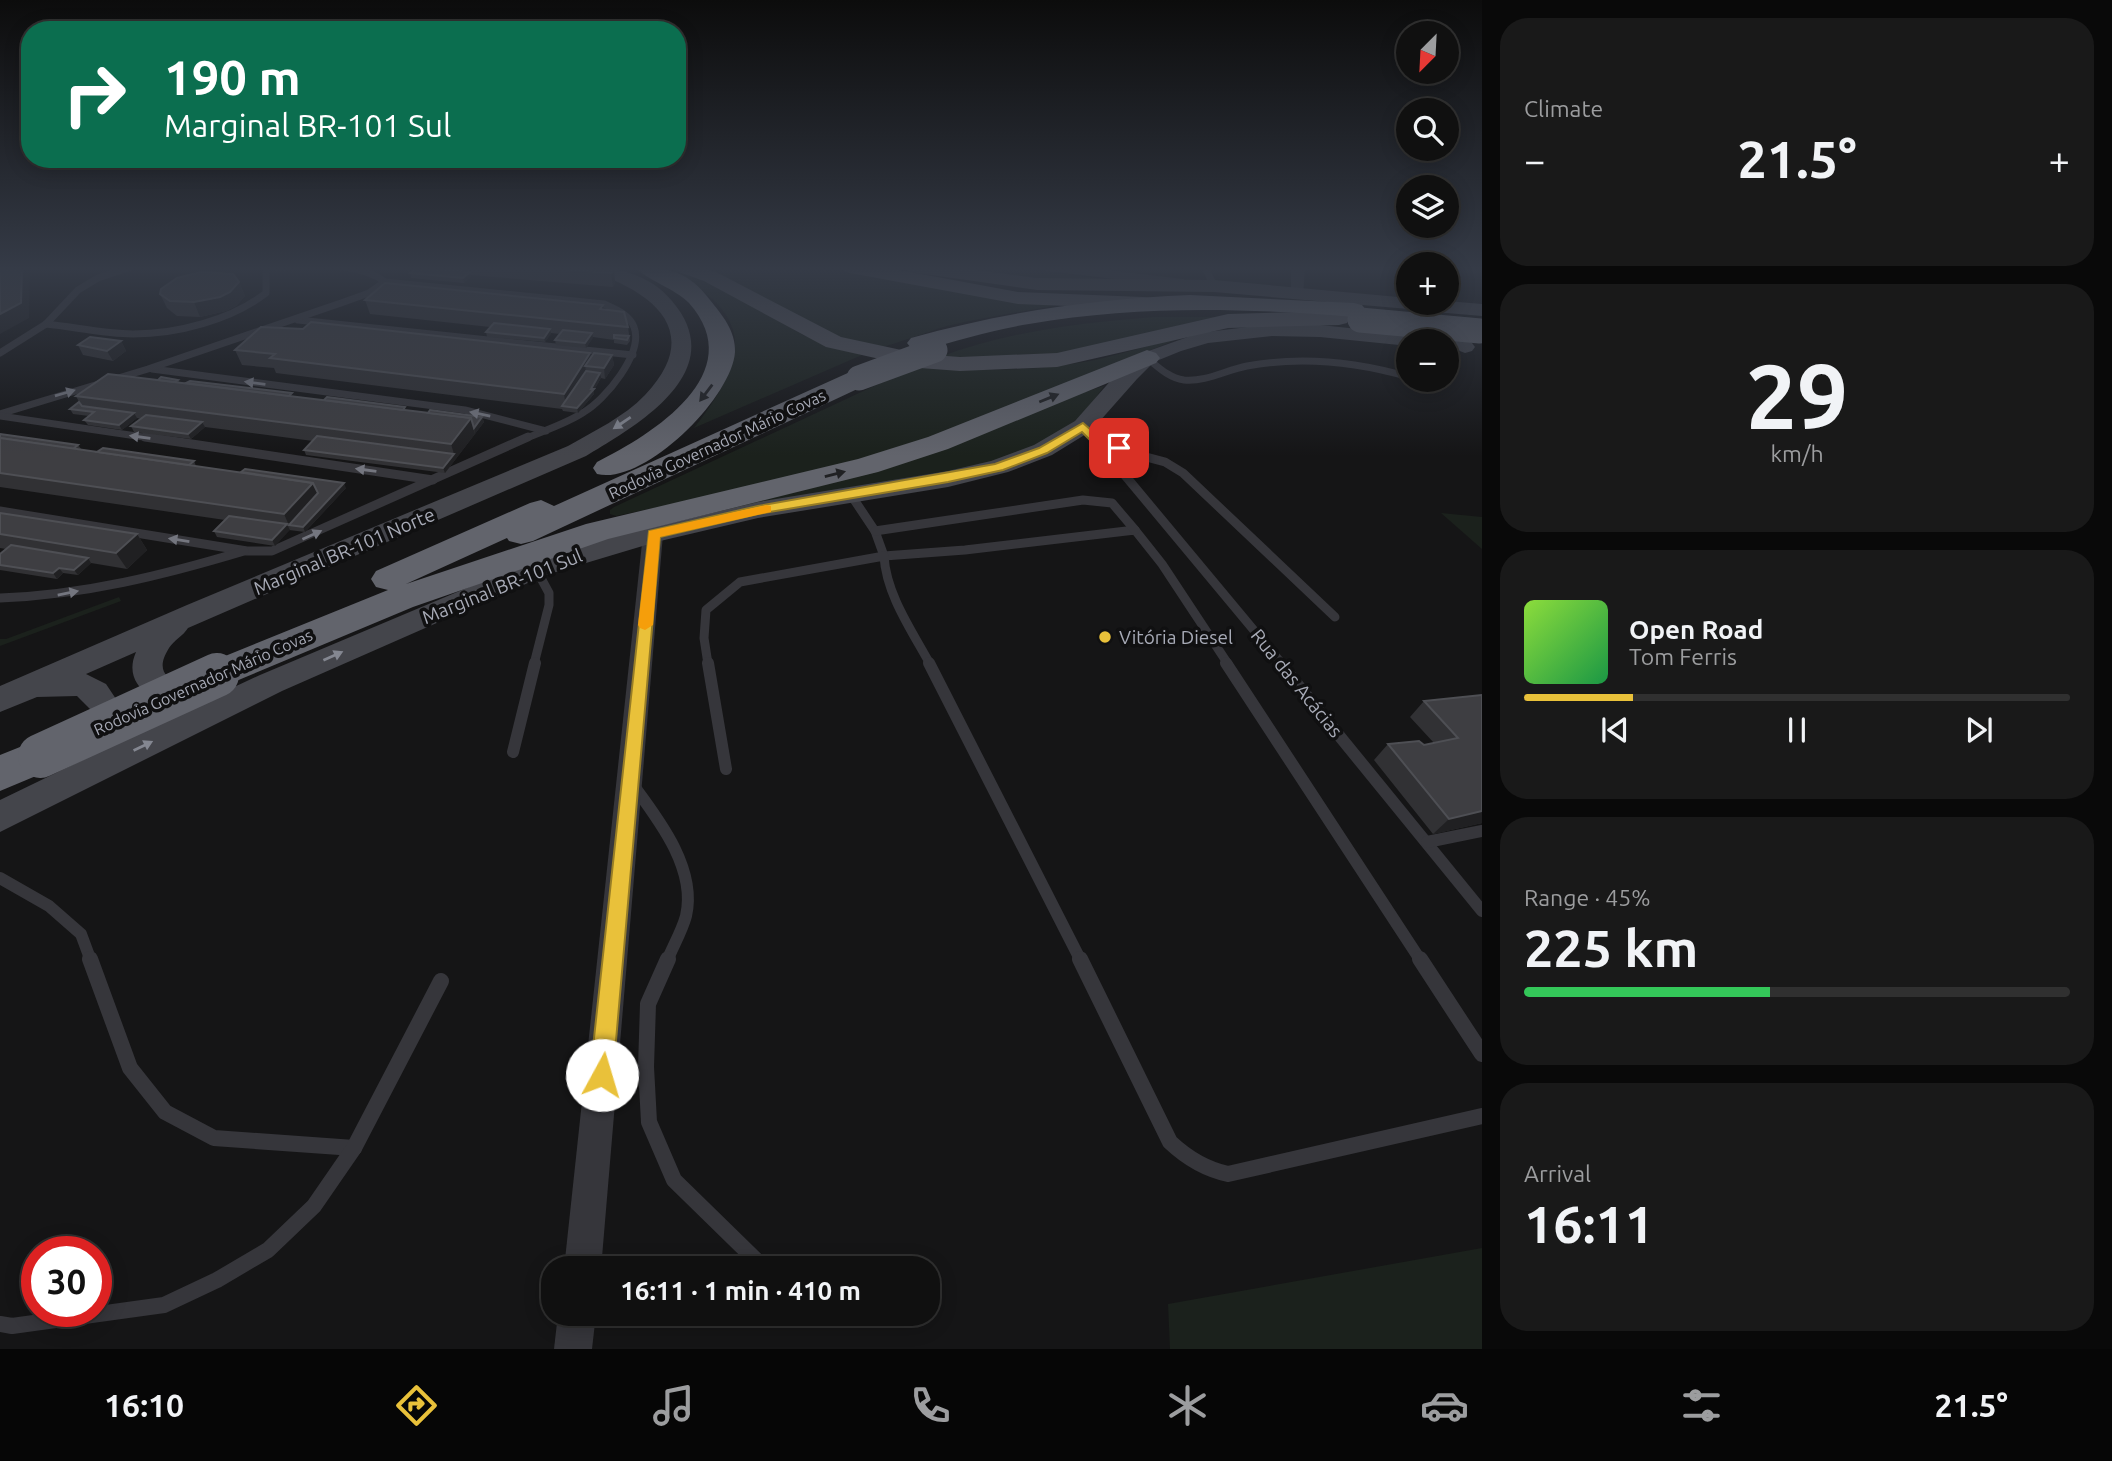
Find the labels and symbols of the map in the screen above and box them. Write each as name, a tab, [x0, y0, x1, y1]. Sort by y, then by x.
north arrow	[1396, 21, 1460, 84]
one-way arrow	[244, 377, 266, 388]
one-way arrow	[699, 384, 713, 402]
street label: Rodovia Governador Mário Covas	[606, 386, 828, 502]
one-way arrow	[55, 388, 76, 398]
one-way arrow	[1038, 392, 1059, 403]
one-way arrow	[469, 408, 491, 419]
one-way arrow	[613, 416, 631, 430]
pin	[1089, 418, 1149, 478]
one-way arrow	[129, 431, 151, 442]
one-way arrow	[354, 464, 376, 475]
one-way arrow	[824, 468, 846, 479]
street label: Marginal BR-101 Norte	[250, 503, 438, 599]
one-way arrow	[302, 529, 322, 541]
one-way arrow	[168, 534, 190, 545]
street label: Marginal BR-101 Sul	[419, 544, 585, 628]
one-way arrow	[57, 587, 79, 598]
street label: Rua das Acácias	[1247, 625, 1347, 741]
street label: Rodovia Governador Mário Covas	[91, 626, 315, 738]
place label: Vitória Diesel	[1119, 626, 1233, 648]
marker: Vitória Diesel	[1097, 629, 1113, 645]
one-way arrow	[323, 650, 344, 661]
one-way arrow	[133, 741, 153, 752]
position arrow	[565, 1038, 639, 1112]
speed limit sign: 30	[21, 1236, 112, 1327]

